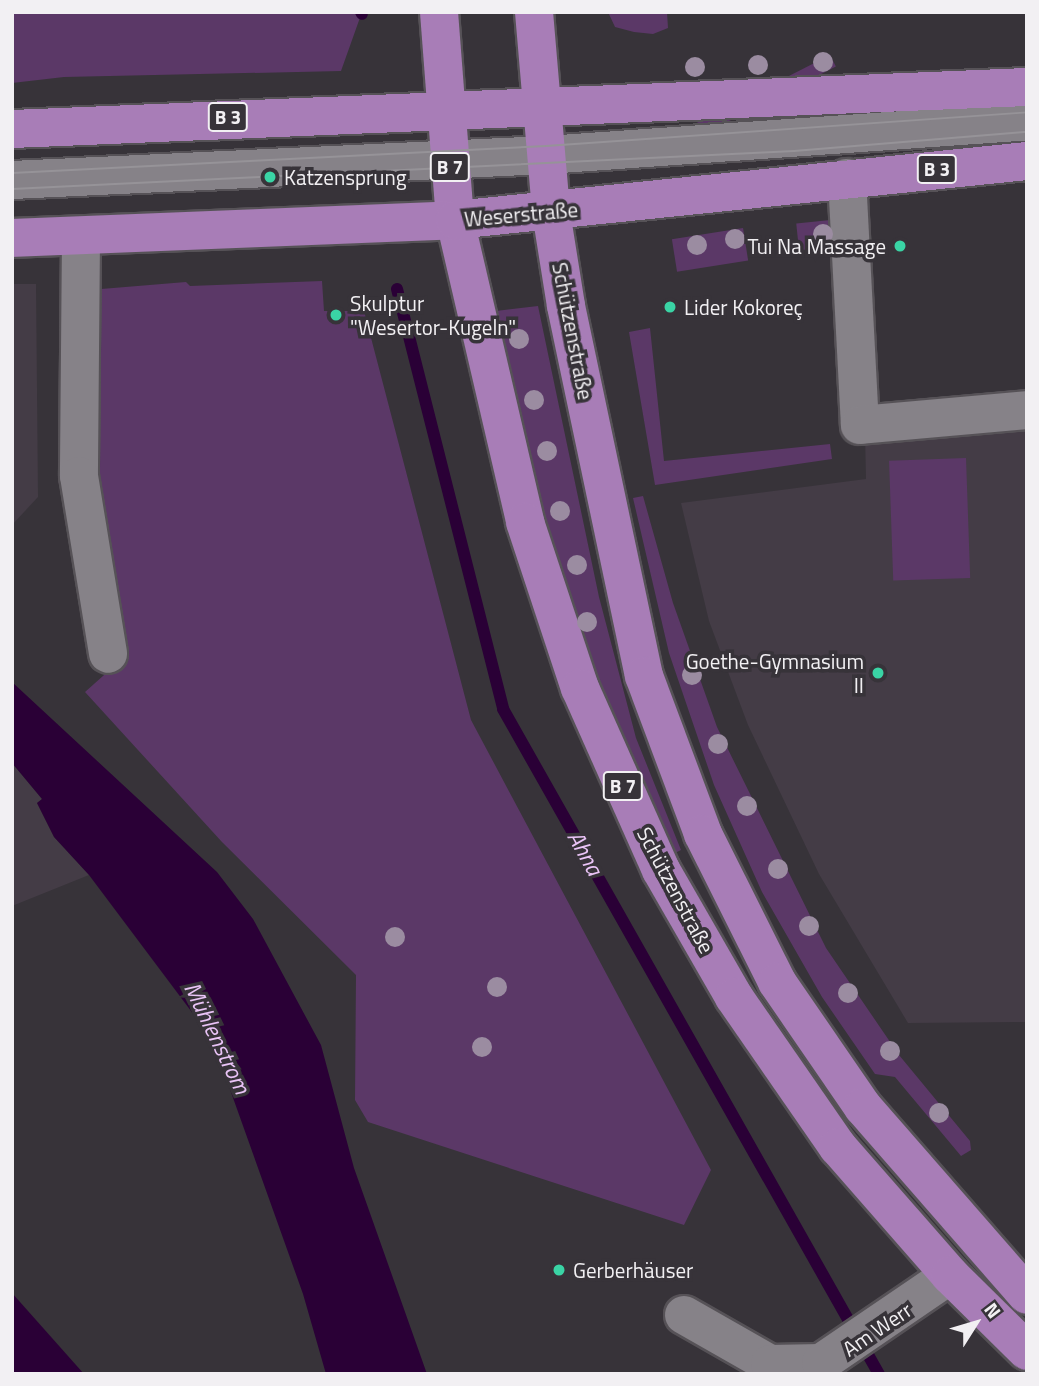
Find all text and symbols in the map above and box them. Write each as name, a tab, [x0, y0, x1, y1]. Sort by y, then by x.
road number: B 3	[207, 102, 249, 132]
road number: B 7	[429, 152, 471, 182]
road number: B 3	[916, 154, 958, 184]
place label: Katzensprung	[284, 164, 407, 190]
marker: Katzensprung	[262, 169, 278, 185]
street label: Weserstraße	[463, 196, 579, 232]
place label: Tui Na Massage	[747, 233, 886, 259]
marker: Tui Na Massage	[892, 238, 908, 254]
street label: Schützenstraße	[547, 260, 599, 402]
place label: Skulptur "Wesertor-Kugeln"	[350, 290, 516, 340]
place label: Lider Kokoreç	[684, 294, 803, 320]
marker: Lider Kokoreç	[662, 299, 678, 315]
marker: Skulptur "Wesertor-Kugeln"	[328, 307, 344, 323]
place label: Goethe-Gymnasium II	[686, 648, 864, 698]
marker: Goethe-Gymnasium II	[870, 665, 886, 681]
road number: B 7	[602, 771, 644, 802]
street label: Schützenstraße	[632, 823, 720, 957]
water label: Ahna	[561, 826, 609, 880]
water label: Mühlenstrom	[178, 977, 256, 1099]
place label: Gerberhäuser	[573, 1257, 693, 1283]
marker: Gerberhäuser	[551, 1262, 567, 1278]
north arrow	[941, 1288, 1011, 1358]
text: N	[978, 1296, 1009, 1324]
street label: Am Werr	[838, 1297, 916, 1361]

